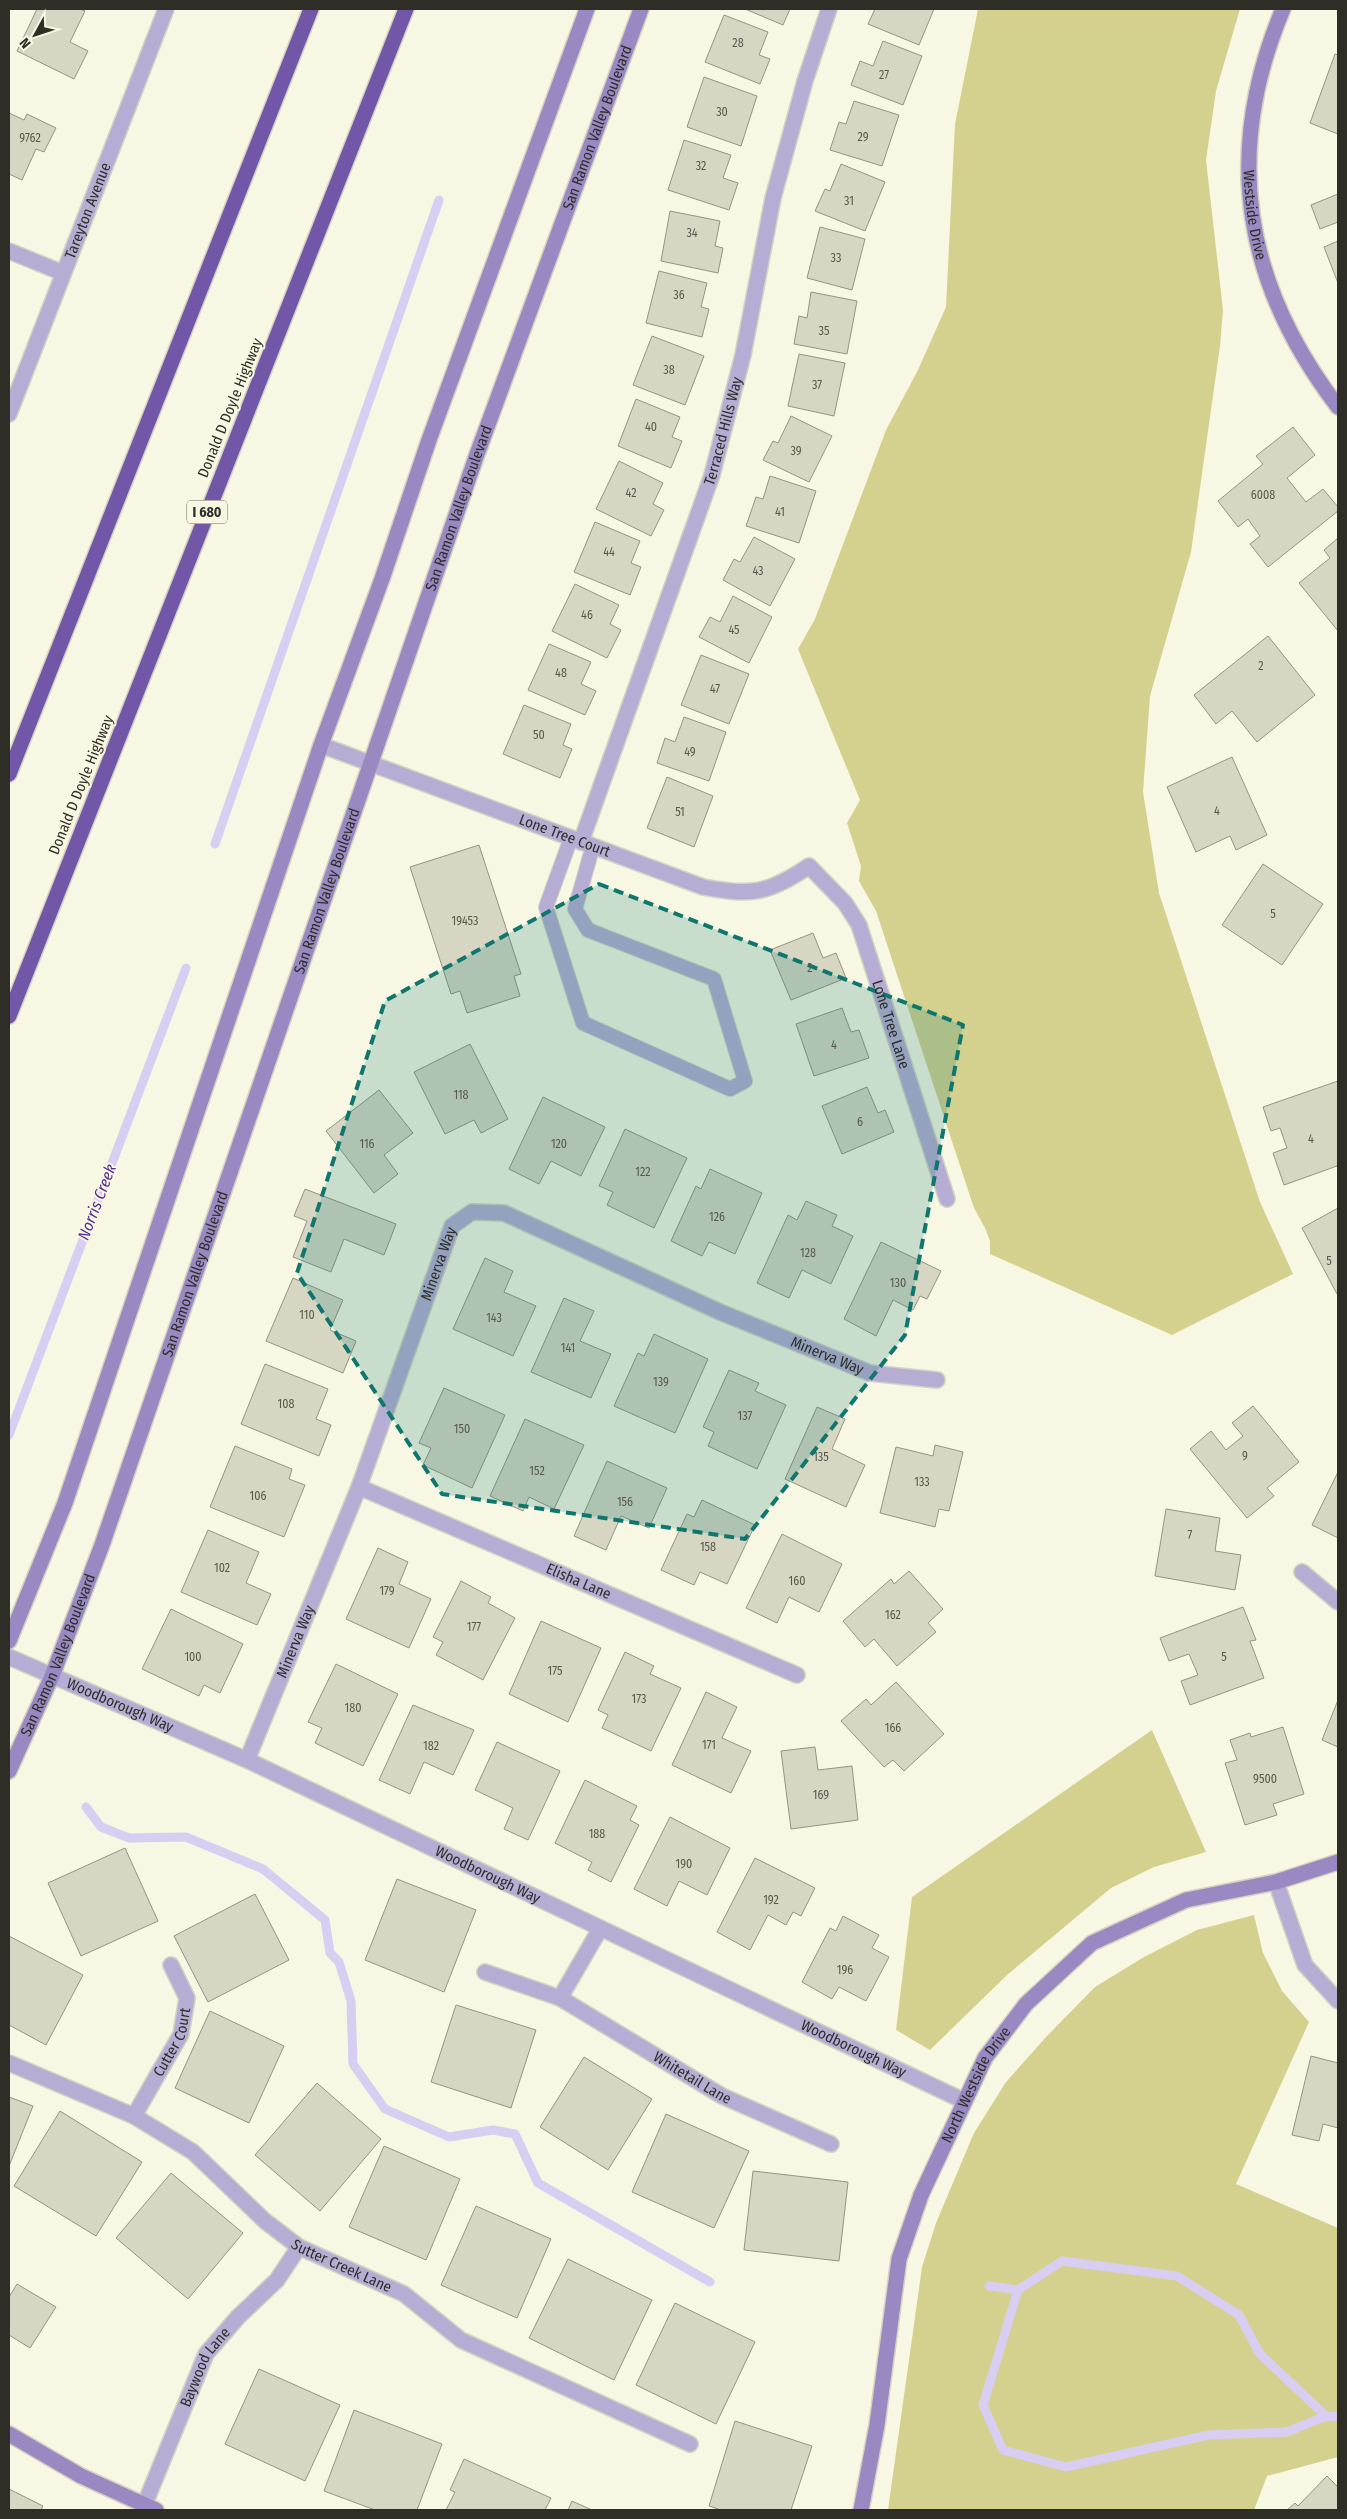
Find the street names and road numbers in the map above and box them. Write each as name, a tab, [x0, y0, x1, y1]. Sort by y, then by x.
street label: San Ramon Valley Boulevard	[559, 43, 636, 212]
street label: Tareyton Avenue	[61, 160, 115, 261]
street label: Westside Drive	[1240, 170, 1270, 262]
street label: Donald D Doyle Highway	[194, 335, 266, 480]
street label: Terraced Hills Way	[700, 375, 746, 488]
street label: San Ramon Valley Boulevard	[422, 423, 496, 593]
road number: I 680	[187, 501, 227, 524]
street label: Donald D Doyle Highway	[45, 712, 117, 857]
street label: San Ramon Valley Boulevard	[290, 806, 364, 976]
street label: Lone Tree Court	[517, 810, 613, 861]
street label: Lone Tree Lane	[868, 978, 914, 1071]
street label: San Ramon Valley Boulevard	[158, 1189, 232, 1359]
street label: Minerva Way	[417, 1224, 460, 1303]
street label: Minerva Way	[788, 1333, 867, 1379]
street label: Elisha Lane	[543, 1559, 614, 1603]
street label: San Ramon Valley Boulevard	[17, 1571, 99, 1739]
street label: Minerva Way	[273, 1602, 319, 1681]
street label: Woodborough Way	[64, 1674, 176, 1736]
street label: Woodborough Way	[432, 1842, 544, 1907]
street label: Cutter Court	[149, 2006, 194, 2080]
street label: Woodborough Way	[798, 2016, 909, 2081]
street label: North Westside Drive	[938, 2023, 1014, 2146]
street label: Whitetail Lane	[650, 2048, 734, 2108]
street label: Sutter Creek Lane	[288, 2235, 394, 2296]
street label: Baywood Lane	[176, 2324, 234, 2410]

